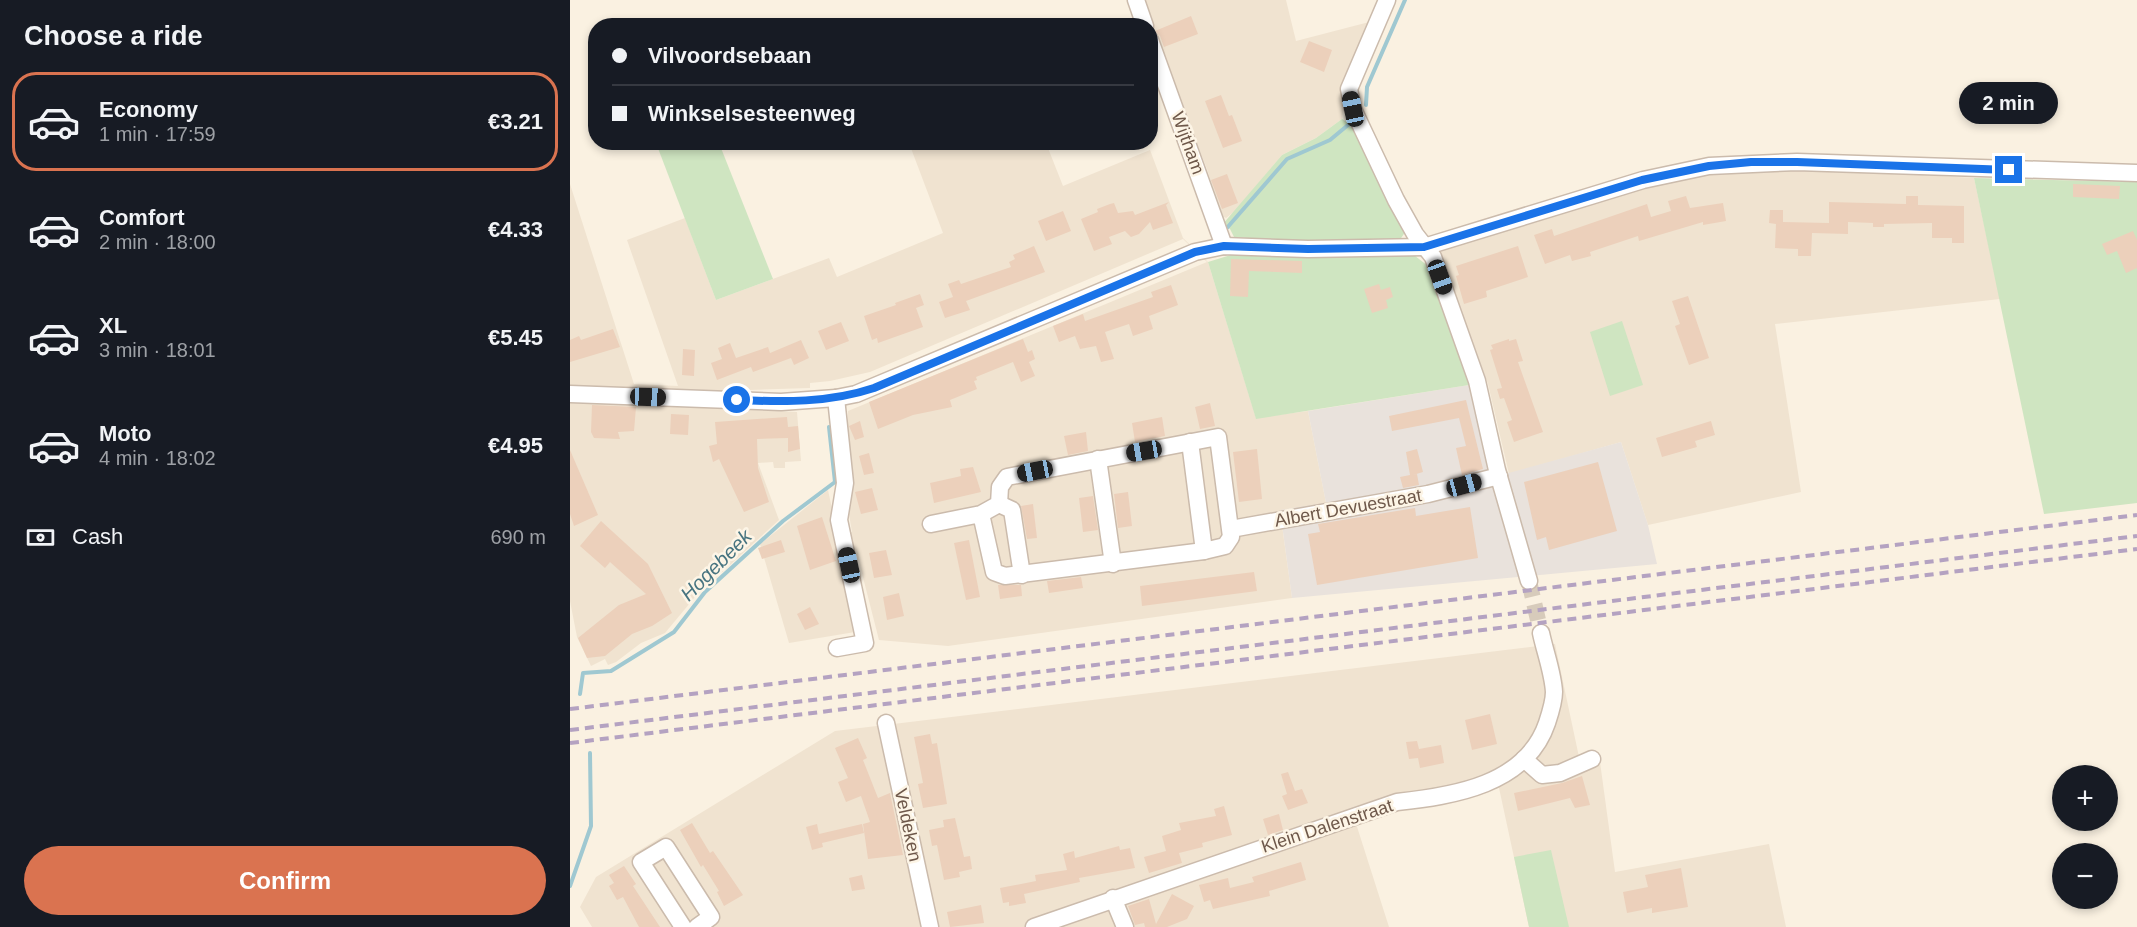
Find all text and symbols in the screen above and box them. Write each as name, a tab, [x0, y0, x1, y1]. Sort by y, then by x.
text: Choose a ride	[24, 21, 203, 51]
text: Vilvoordsebaan	[648, 43, 811, 68]
callout: 2 min	[1960, 83, 2058, 125]
car	[1340, 90, 1366, 128]
text: 2 min	[1982, 92, 2035, 114]
icon: car	[27, 95, 81, 149]
text: Economy	[99, 97, 198, 122]
text: Winkselsesteenweg	[648, 101, 856, 126]
text: €3.21	[488, 109, 543, 134]
street label: Wijtham	[1167, 109, 1209, 177]
text: 1 min · 17:59	[99, 123, 216, 145]
route end	[1995, 156, 2022, 183]
icon: car	[27, 203, 81, 257]
text: Comfort	[99, 205, 185, 230]
text: €4.33	[488, 217, 543, 242]
text: 2 min · 18:00	[99, 231, 216, 253]
car	[1425, 257, 1455, 297]
icon: car	[27, 311, 81, 365]
text: XL	[99, 313, 127, 338]
text: €5.45	[488, 325, 543, 350]
text: 3 min · 18:01	[99, 339, 216, 361]
route start	[723, 386, 750, 413]
car	[630, 387, 666, 407]
icon: car	[27, 419, 81, 473]
text: Moto	[99, 421, 152, 446]
text: €4.95	[488, 433, 543, 458]
car	[1125, 439, 1163, 463]
text: 4 min · 18:02	[99, 447, 216, 469]
car	[1016, 459, 1054, 483]
car	[1444, 472, 1484, 498]
street label: Albert Devuestraat	[1273, 485, 1423, 531]
icon: cash	[24, 521, 57, 554]
text: Cash	[72, 524, 123, 549]
water label: Hogebeek	[676, 524, 757, 605]
text: 690 m	[490, 526, 546, 548]
car	[836, 546, 862, 584]
map controls	[2052, 765, 2118, 909]
button: +	[2052, 765, 2118, 831]
street label: Veldeken	[891, 787, 925, 863]
street label: Klein Dalenstraat	[1259, 795, 1395, 857]
button: −	[2052, 843, 2118, 909]
button: Confirm	[24, 846, 546, 915]

